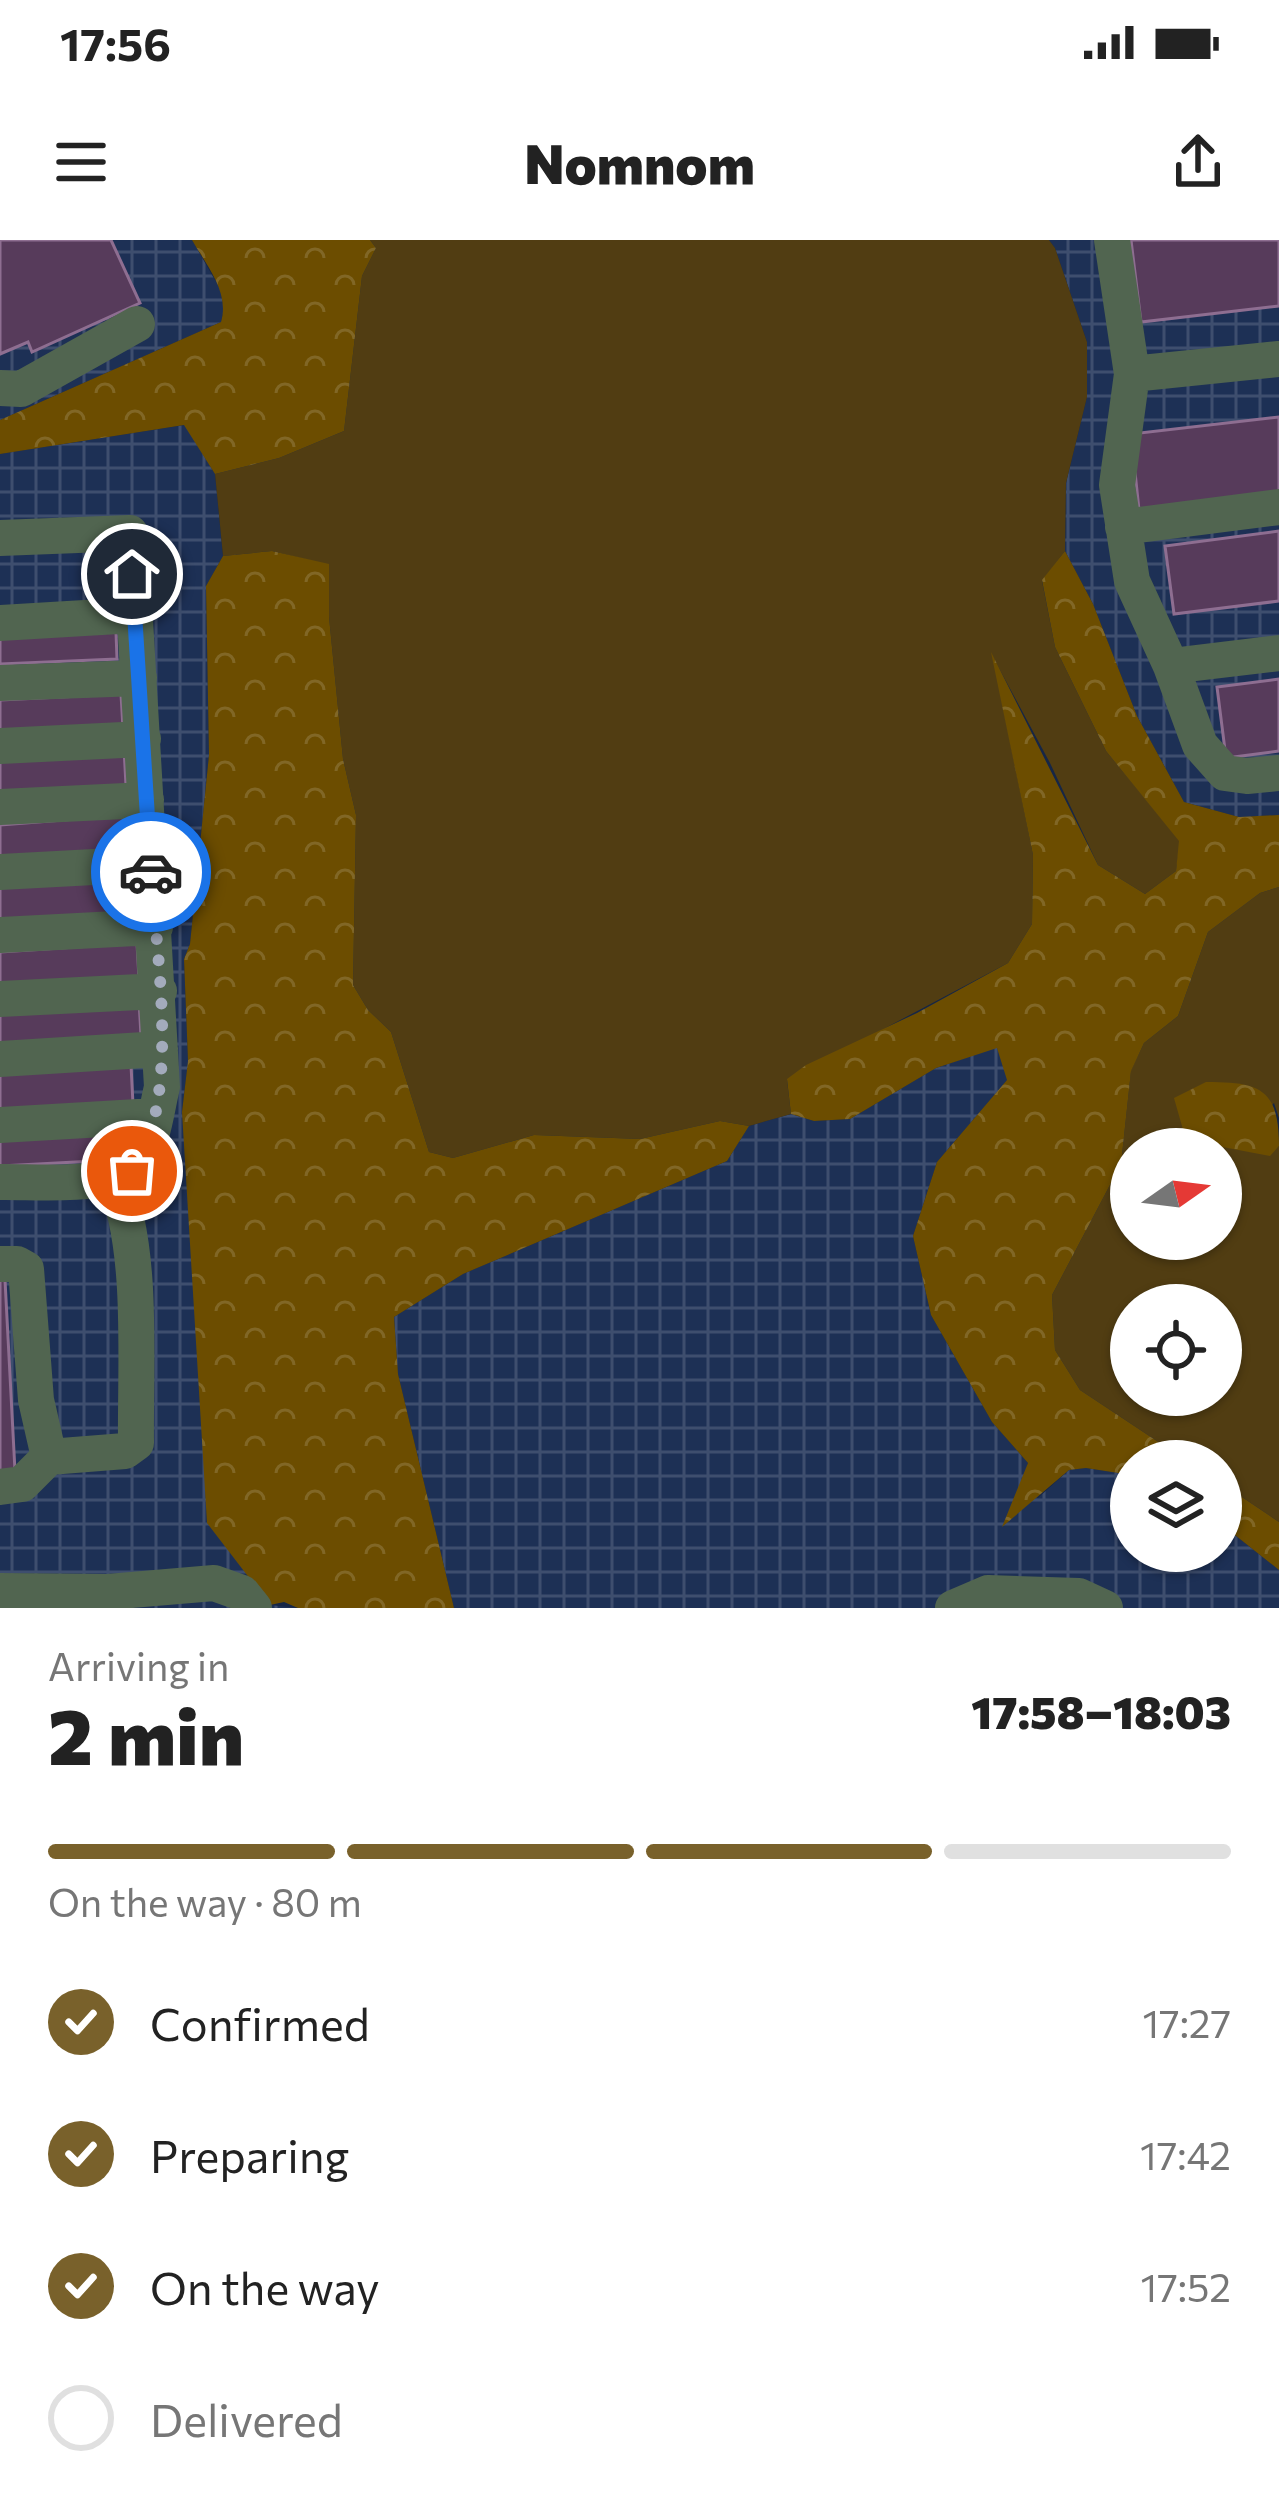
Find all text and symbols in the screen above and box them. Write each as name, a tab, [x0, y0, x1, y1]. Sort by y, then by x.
text: 17:56	[60, 15, 171, 70]
icon: menu	[48, 129, 114, 195]
text: Nomnom	[524, 129, 755, 195]
icon: share	[1165, 129, 1231, 195]
pin	[81, 523, 183, 625]
icon: home	[99, 541, 165, 607]
courier	[91, 812, 211, 932]
icon: car	[118, 839, 184, 905]
pin	[81, 1120, 183, 1222]
north arrow	[1110, 1128, 1242, 1260]
map controls	[1110, 1128, 1242, 1572]
icon: bag	[99, 1138, 165, 1204]
button: locate	[1110, 1284, 1242, 1416]
button: layers	[1110, 1440, 1242, 1572]
text: Arriving in	[48, 1641, 229, 1689]
text: 17:58–18:03	[971, 1683, 1231, 1738]
text: 2 min	[48, 1686, 244, 1781]
text: On the way · 80 m	[48, 1877, 362, 1925]
icon: check	[48, 1989, 114, 2055]
text: Confirmed	[150, 1995, 370, 2050]
text: 17:27	[1142, 1998, 1231, 2046]
icon: check	[48, 2121, 114, 2187]
text: Preparing	[150, 2127, 349, 2182]
text: 17:42	[1140, 2130, 1231, 2178]
icon: check	[48, 2253, 114, 2319]
text: On the way	[150, 2259, 380, 2314]
text: 17:52	[1141, 2262, 1231, 2310]
text: Delivered	[150, 2391, 343, 2446]

